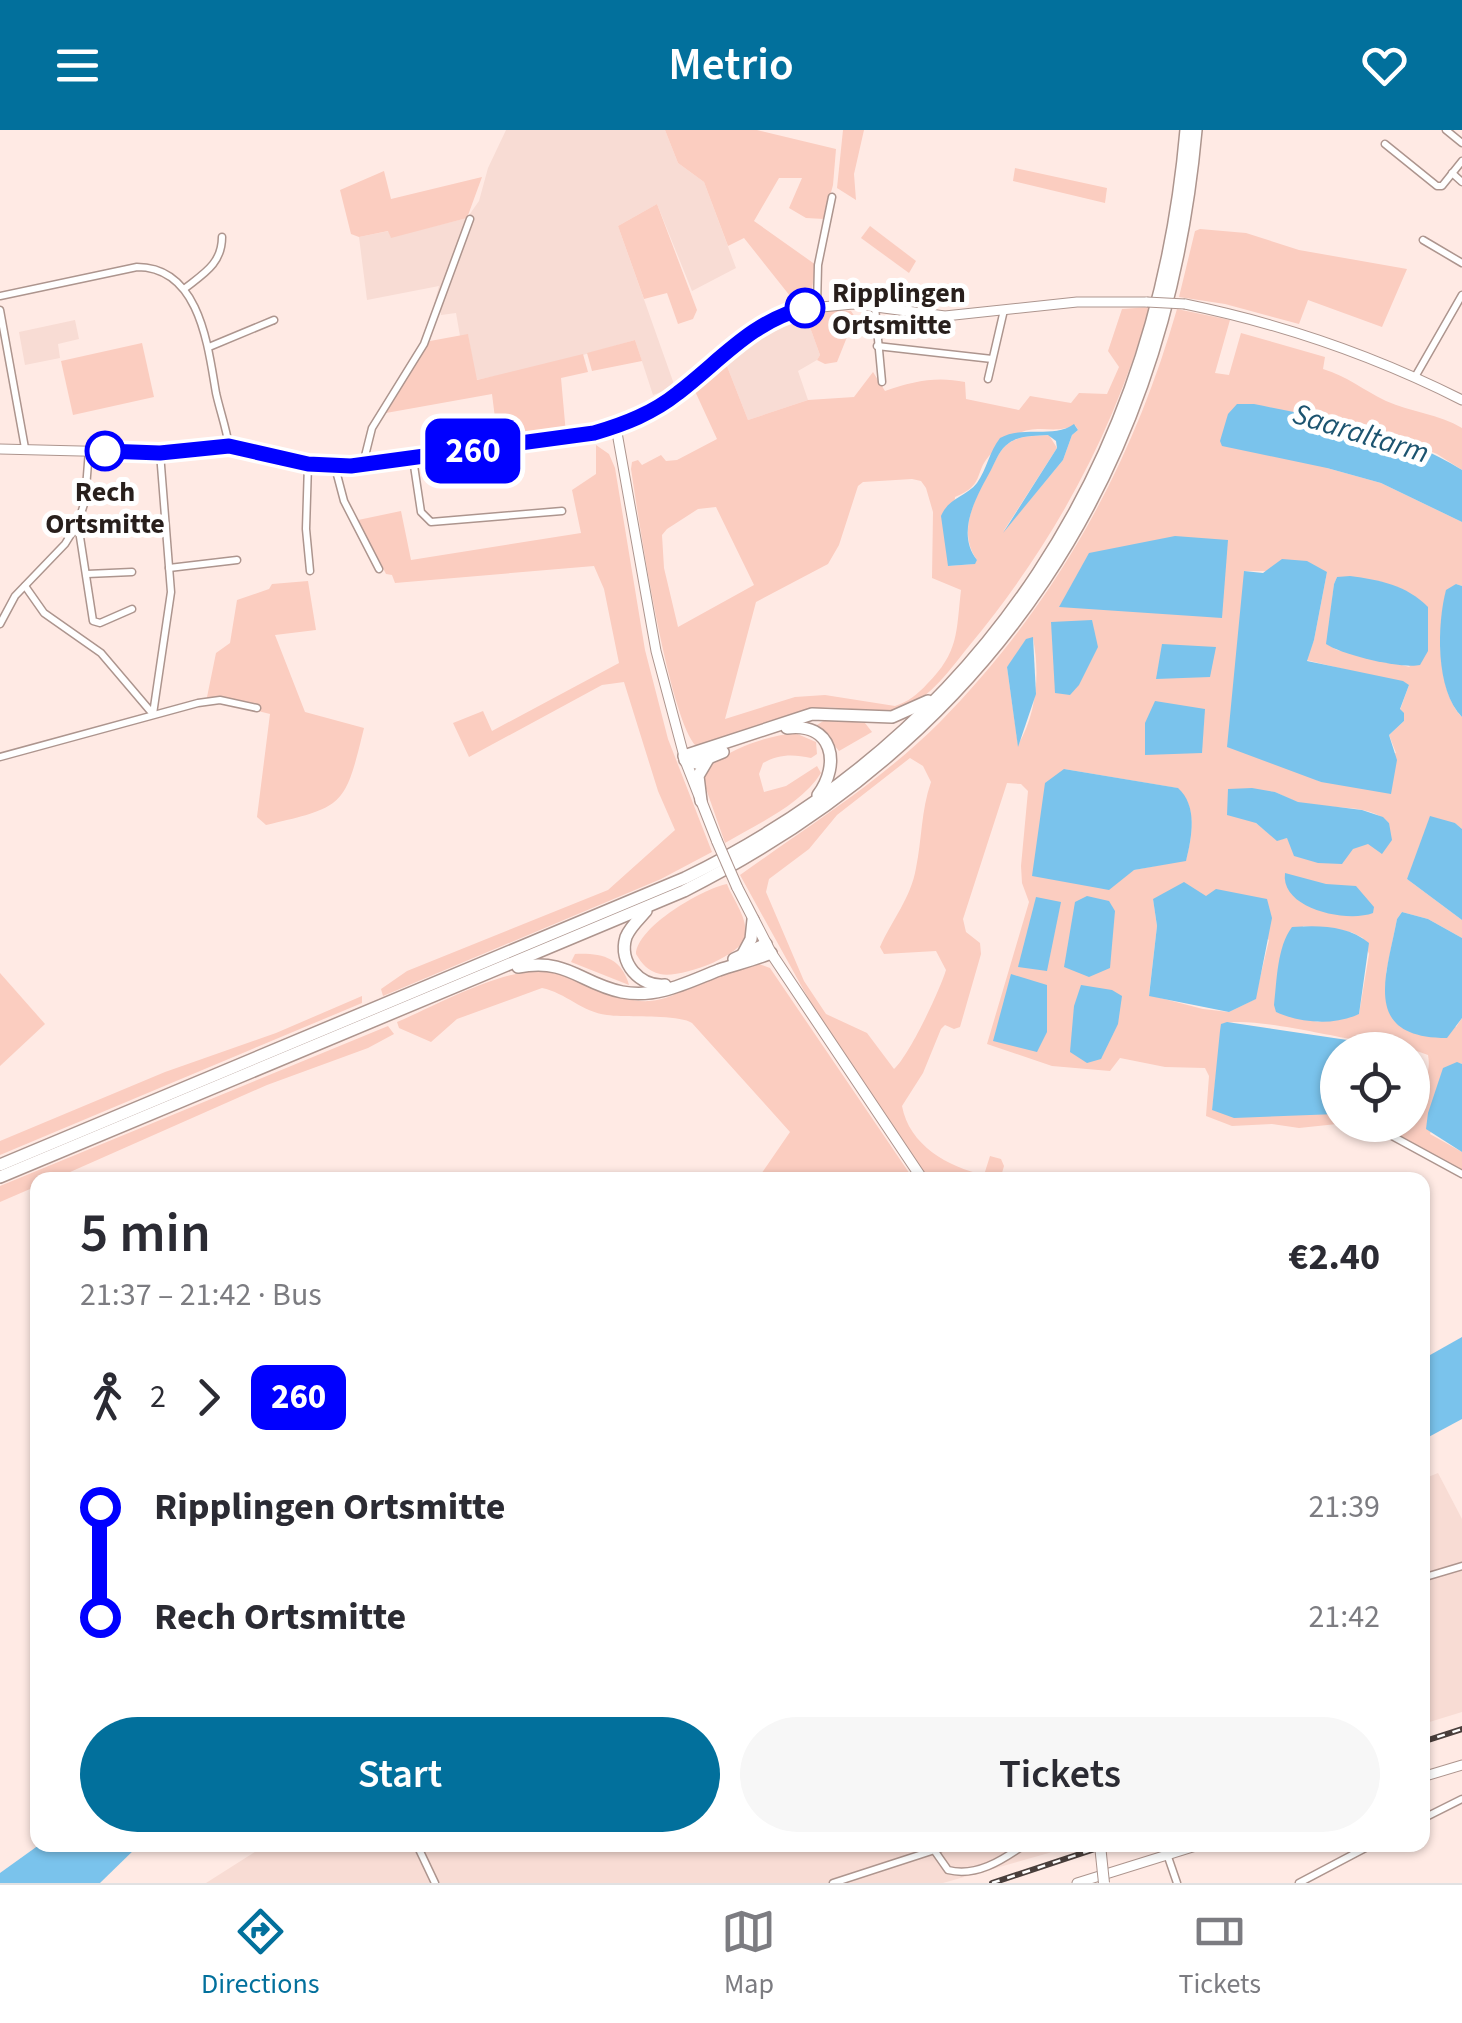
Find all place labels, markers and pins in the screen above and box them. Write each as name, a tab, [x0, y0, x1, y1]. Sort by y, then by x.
place label: Ripplingen Ortsmitte	[832, 273, 966, 345]
marker: Ripplingen Ortsmitte	[786, 289, 824, 327]
marker: Rech Ortsmitte	[86, 432, 124, 470]
place label: Rech Ortsmitte	[45, 472, 165, 544]

